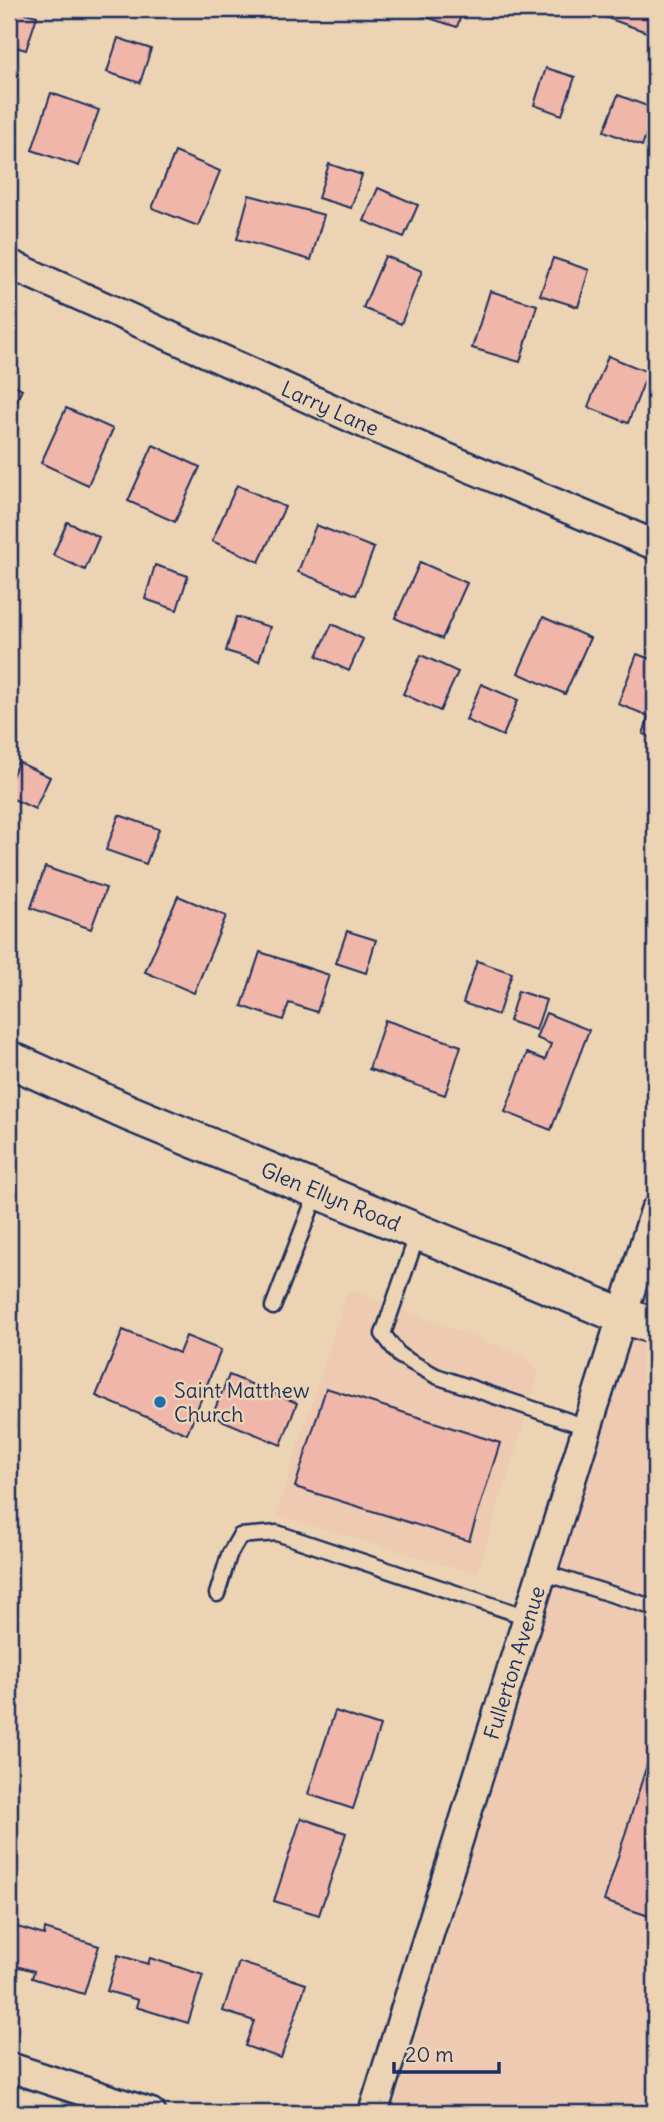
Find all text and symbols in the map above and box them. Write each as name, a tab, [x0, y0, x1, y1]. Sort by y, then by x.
street label: Larry Lane	[277, 374, 383, 442]
street label: Glen Ellyn Road	[257, 1155, 405, 1237]
place label: Saint Matthew Church	[174, 1377, 309, 1428]
marker: Saint Matthew Church	[152, 1394, 168, 1410]
street label: Fullerton Avenue	[477, 1582, 550, 1743]
scale bar	[394, 2031, 500, 2075]
text: 20 m	[405, 2041, 454, 2068]

